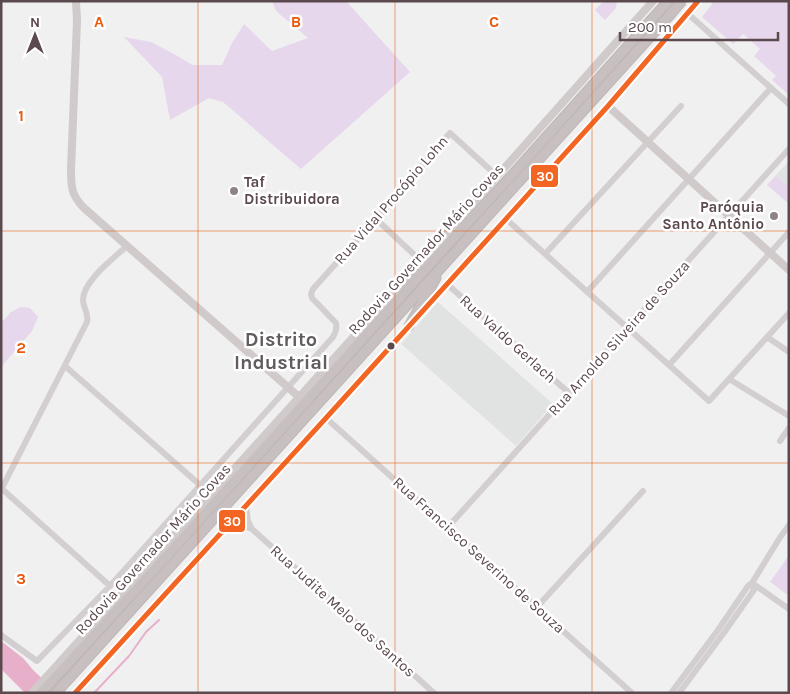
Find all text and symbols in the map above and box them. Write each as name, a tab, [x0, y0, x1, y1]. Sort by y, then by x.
north arrow	[10, 10, 60, 60]
scale bar	[620, 10, 778, 42]
text: A	[94, 12, 104, 31]
text: B	[291, 12, 301, 31]
text: C	[489, 12, 499, 31]
text: N	[30, 14, 40, 31]
text: 200 m	[628, 18, 672, 36]
text: 1	[18, 106, 24, 125]
street label: Rua Vidal Procópio Lohn	[330, 132, 452, 268]
street label: Rodovia Governador Mário Covas	[344, 160, 508, 338]
line badge: 30	[530, 164, 559, 188]
text: 30	[536, 168, 554, 185]
place label: Taf Distribuidora	[244, 173, 340, 208]
marker: Taf Distribuidora	[228, 185, 240, 197]
place label: Paróquia Santo Antônio	[662, 198, 764, 233]
marker: Paróquia Santo Antônio	[768, 210, 780, 222]
street label: Rua Arnoldo Silveira de Souza	[544, 257, 694, 419]
street label: Rua Valdo Gerlach	[456, 291, 560, 387]
district label: Distrito Industrial	[234, 328, 328, 374]
text: 2	[16, 338, 26, 357]
unlabelled marker	[386, 341, 396, 351]
street label: Rodovia Governador Mário Covas	[71, 460, 235, 638]
street label: Rua Francisco Severino de Souza	[389, 473, 569, 637]
line badge: 30	[218, 509, 246, 533]
text: 30	[223, 513, 241, 530]
street label: Rua Judite Melo dos Santos	[267, 541, 419, 681]
text: 3	[16, 569, 26, 588]

